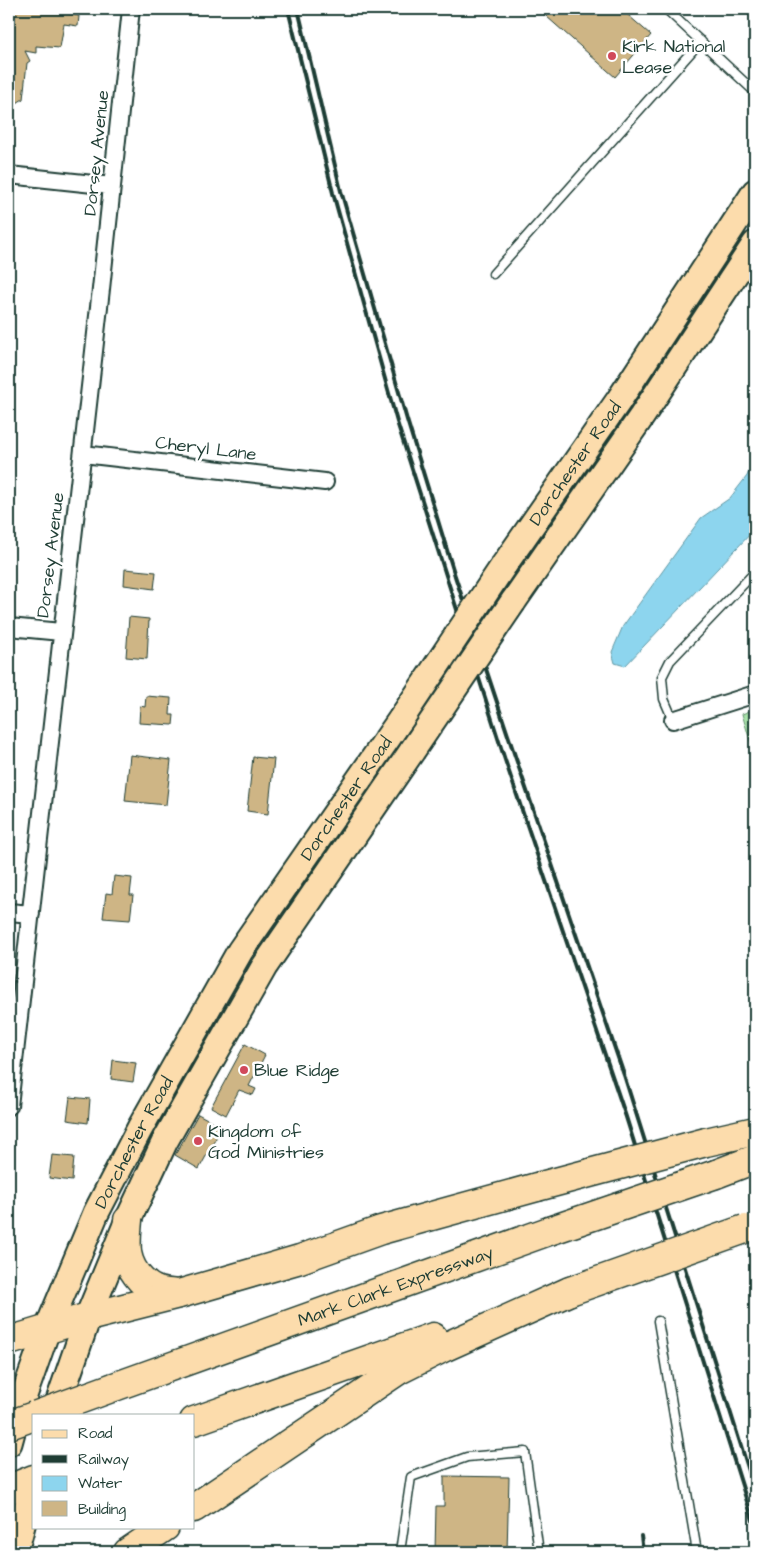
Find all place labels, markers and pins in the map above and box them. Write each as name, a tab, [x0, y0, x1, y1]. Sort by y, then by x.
place label: Kirk National Lease	[622, 34, 726, 80]
marker: Kirk National Lease	[606, 50, 618, 62]
place label: Blue Ridge	[254, 1058, 340, 1084]
marker: Blue Ridge	[238, 1064, 250, 1076]
place label: Kingdom of God Ministries	[208, 1119, 324, 1165]
marker: Kingdom of God Ministries	[192, 1135, 204, 1147]

